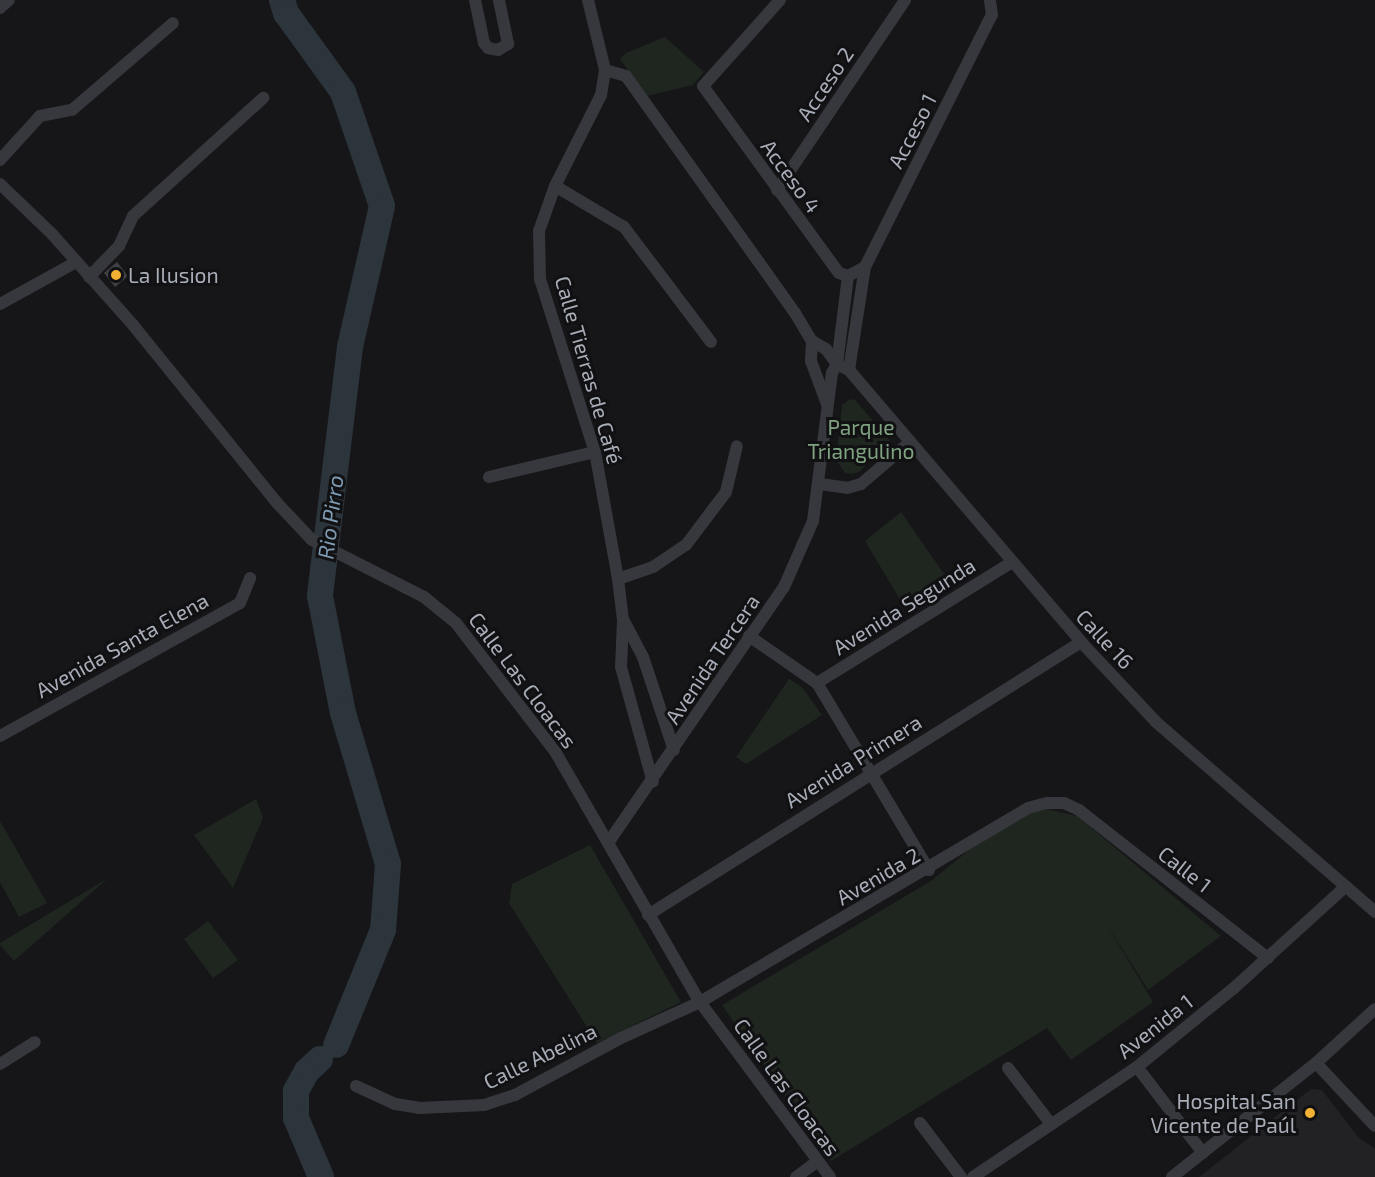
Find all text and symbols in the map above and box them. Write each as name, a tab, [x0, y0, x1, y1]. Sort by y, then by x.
street label: Acceso 2	[791, 42, 859, 126]
street label: Acceso 1	[883, 90, 941, 172]
street label: Acceso 4	[756, 134, 826, 218]
place label: La Ilusion	[128, 262, 219, 288]
marker: La Ilusion	[109, 268, 123, 282]
street label: Calle Tierras de Café	[550, 273, 628, 467]
park label: Parque Triangulino	[808, 414, 914, 464]
water label: Rio Pirro	[312, 474, 348, 560]
street label: Avenida Segunda	[828, 552, 980, 660]
street label: Avenida Santa Elena	[31, 587, 213, 703]
street label: Avenida Tercera	[659, 589, 765, 729]
street label: Calle 16	[1071, 604, 1139, 674]
street label: Calle Las Cloacas	[464, 607, 582, 753]
street label: Avenida Primera	[780, 709, 926, 813]
street label: Calle 1	[1153, 841, 1217, 897]
street label: Avenida 2	[832, 842, 924, 910]
street label: Avenida 1	[1112, 989, 1198, 1063]
street label: Calle Las Cloacas	[729, 1013, 845, 1161]
street label: Calle Abelina	[479, 1018, 601, 1094]
place label: Hospital San Vicente de Paúl	[1150, 1088, 1296, 1138]
marker: Hospital San Vicente de Paúl	[1301, 1104, 1319, 1122]

